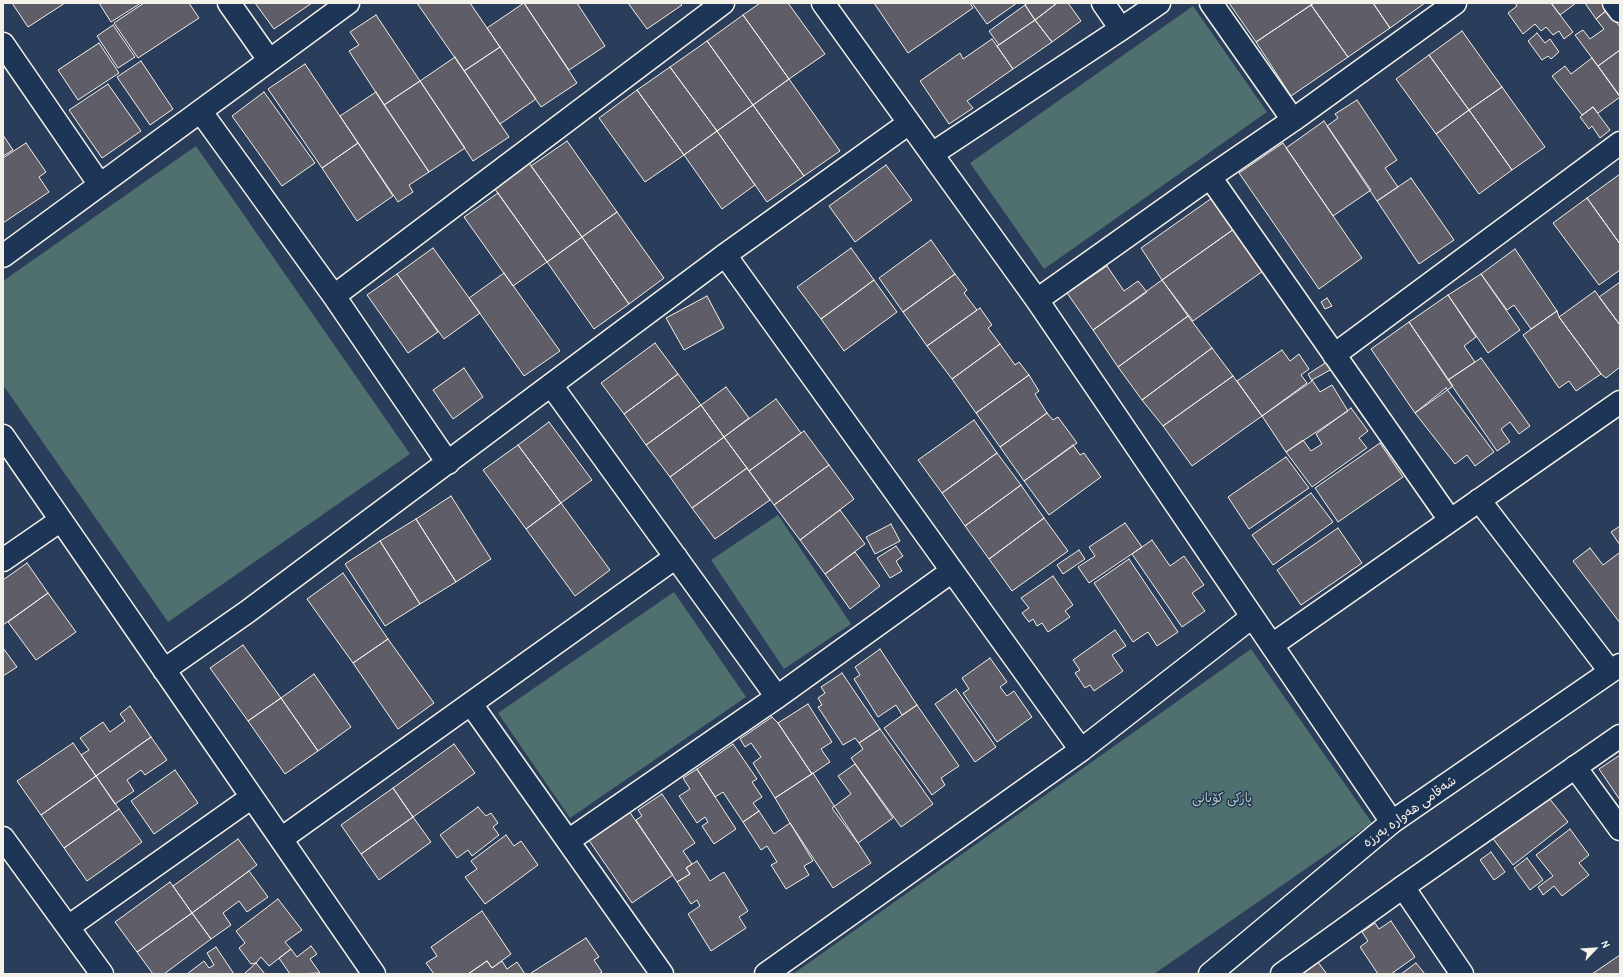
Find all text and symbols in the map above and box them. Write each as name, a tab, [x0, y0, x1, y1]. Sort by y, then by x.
street label: شەقامی هەوارە بەرزە	[1360, 773, 1460, 851]
park label: پارکی کۆبانی	[1192, 791, 1252, 807]
north arrow	[1575, 929, 1615, 969]
text: N	[1598, 938, 1613, 950]

